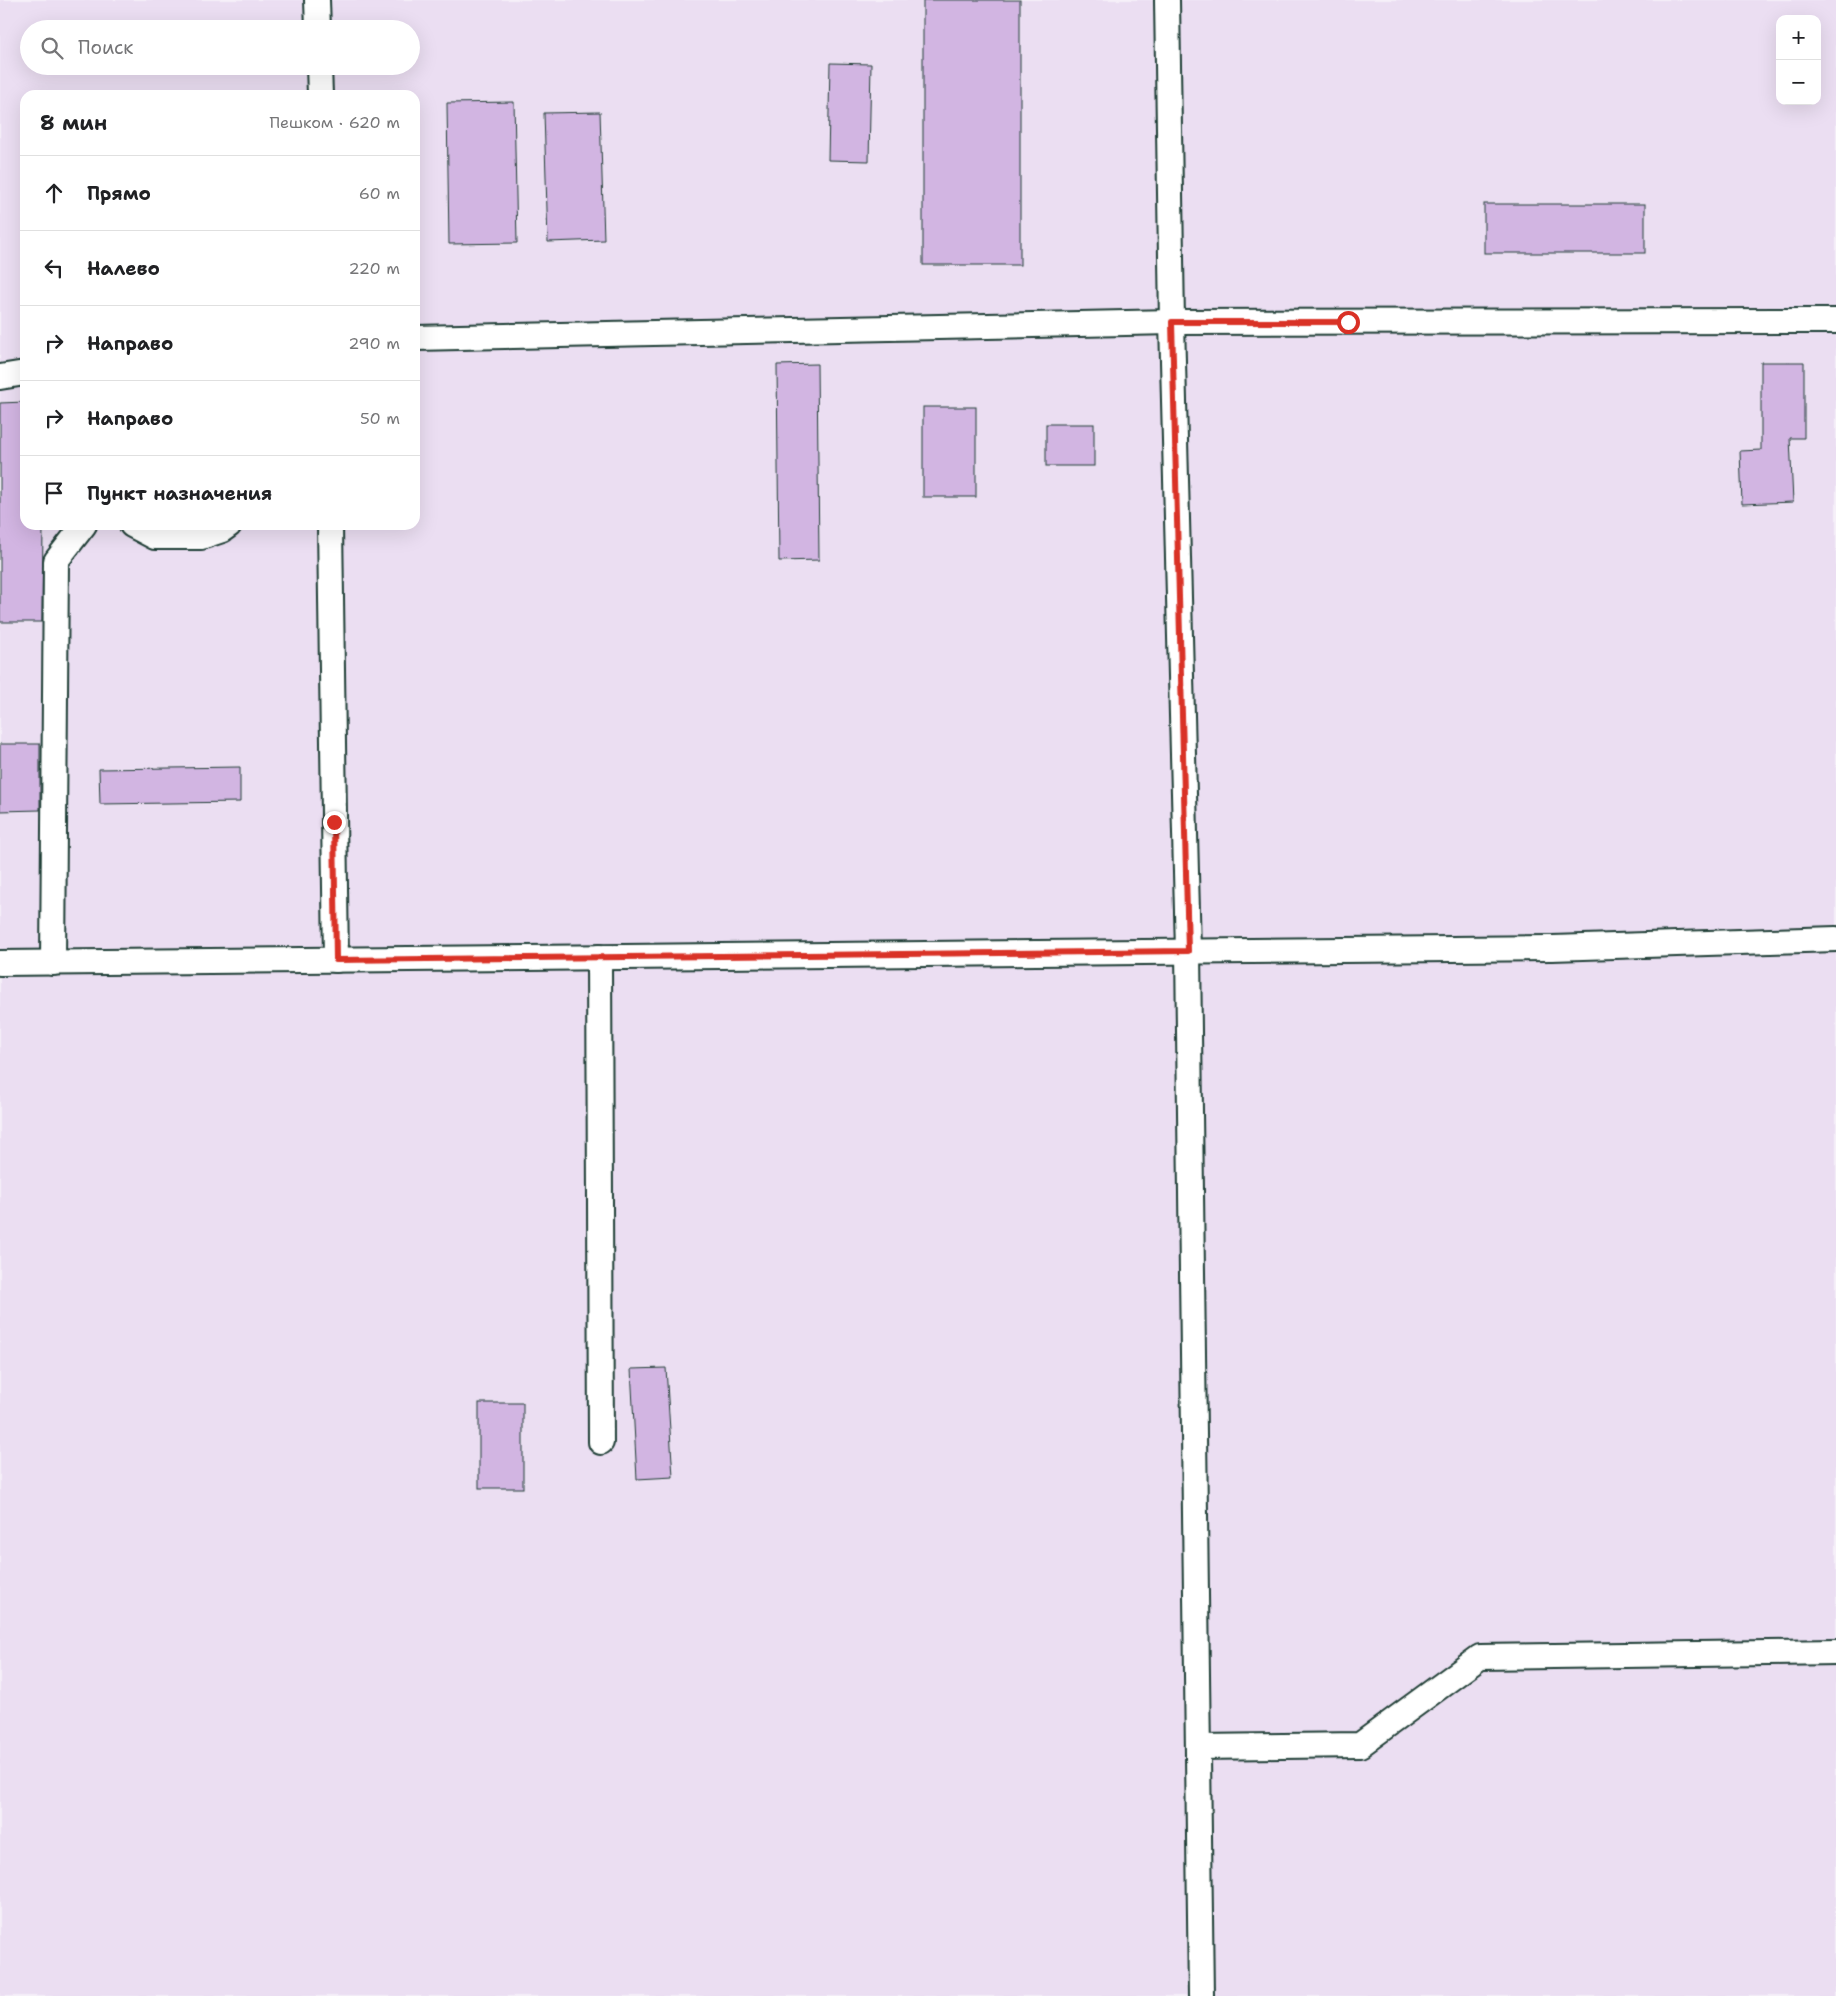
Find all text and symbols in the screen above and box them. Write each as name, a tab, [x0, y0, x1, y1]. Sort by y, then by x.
map controls	[1776, 15, 1821, 105]
button: +	[1776, 15, 1821, 60]
search box	[20, 20, 420, 75]
icon: search	[38, 34, 66, 62]
text: Поиск	[78, 35, 133, 60]
button: −	[1776, 60, 1821, 105]
text: 8 мин	[40, 109, 107, 137]
text: Пешком · 620 m	[269, 112, 400, 133]
icon: ahead	[40, 179, 68, 207]
text: Прямо	[87, 181, 151, 206]
text: 60 m	[359, 183, 400, 204]
icon: left	[40, 254, 68, 282]
text: Налево	[87, 256, 160, 281]
text: 220 m	[348, 258, 400, 279]
route start	[1337, 311, 1360, 334]
icon: right	[40, 329, 68, 357]
text: Направо	[87, 331, 173, 356]
text: 290 m	[348, 333, 400, 354]
icon: right	[40, 404, 68, 432]
text: Направо	[87, 406, 173, 431]
text: 50 m	[360, 408, 400, 429]
icon: arrive	[40, 479, 68, 507]
text: Пункт назначения	[87, 481, 272, 506]
route end	[323, 811, 346, 834]

